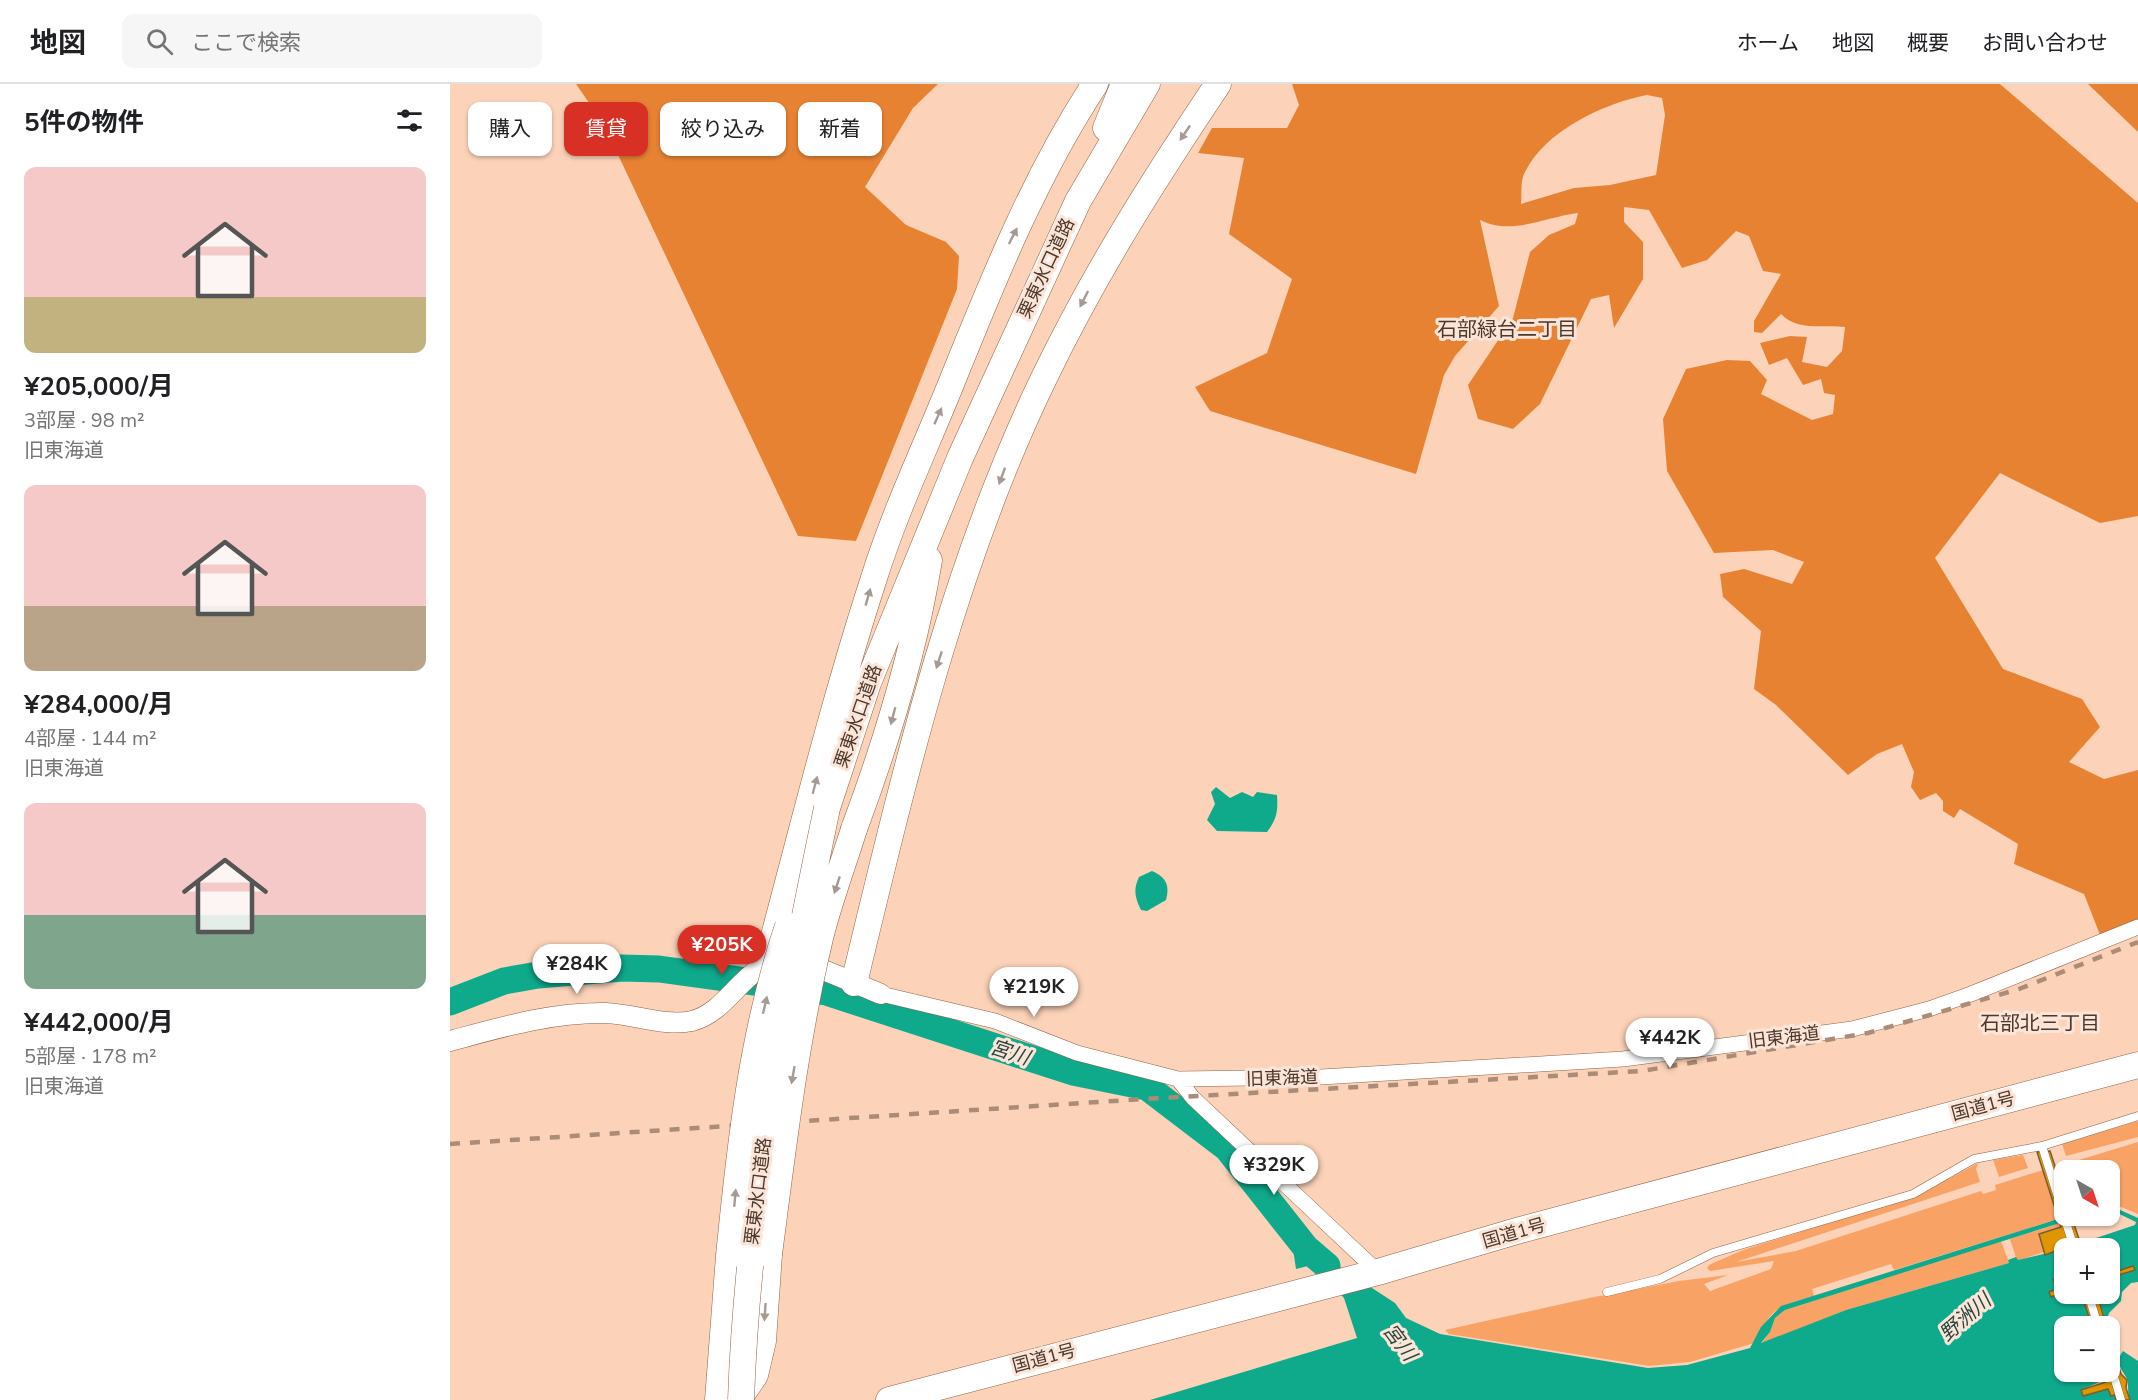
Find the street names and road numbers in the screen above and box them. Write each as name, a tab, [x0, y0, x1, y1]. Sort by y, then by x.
street label: 栗東水口道路	[1012, 214, 1080, 322]
street label: 栗東水口道路	[829, 661, 887, 771]
street label: 旧東海道	[1747, 1021, 1821, 1053]
street label: 旧東海道	[1246, 1065, 1318, 1091]
street label: 国道1号	[1949, 1086, 2017, 1126]
street label: 栗東水口道路	[740, 1136, 776, 1246]
street label: 国道1号	[1480, 1213, 1548, 1253]
street label: 国道1号	[1010, 1338, 1078, 1378]

